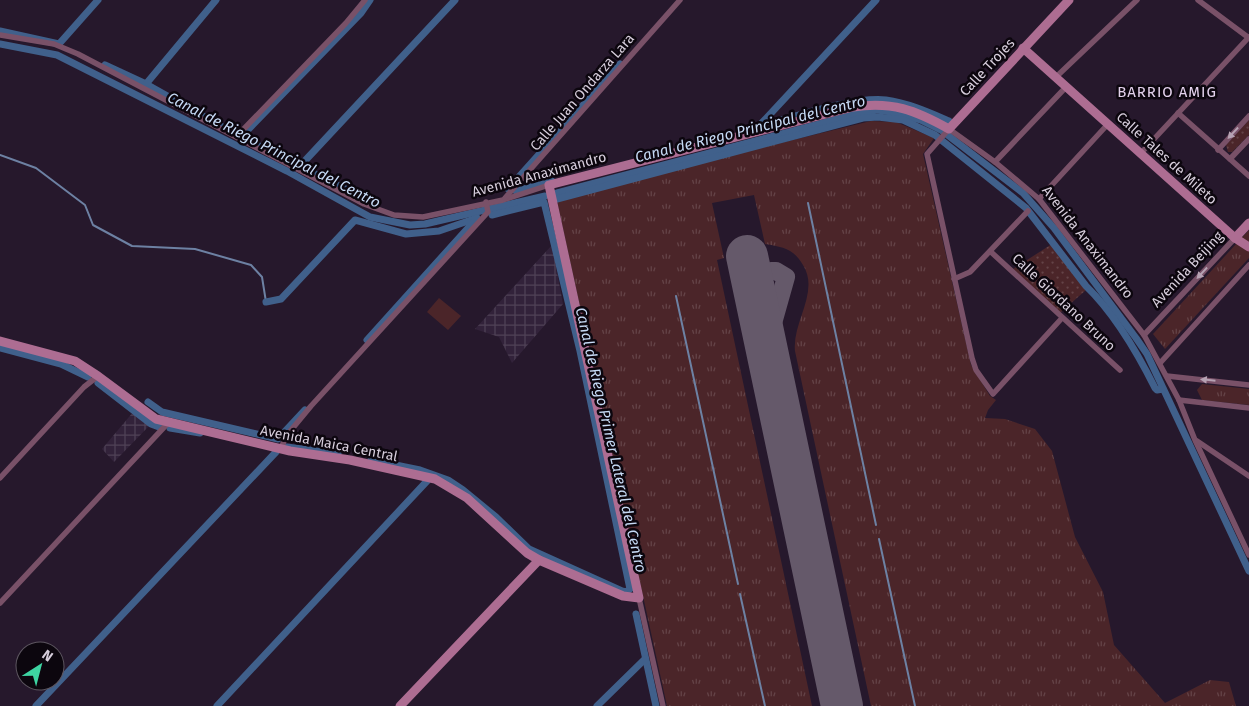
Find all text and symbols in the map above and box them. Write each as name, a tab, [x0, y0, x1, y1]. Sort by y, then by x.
street label: Calle Juan Ondarza Lara	[527, 30, 638, 154]
street label: Calle Trojes	[956, 35, 1019, 100]
district label: BARRIO AMIG	[1117, 83, 1217, 101]
water label: Canal de Riego Principal del Centro	[164, 88, 384, 212]
water label: Canal de Riego Principal del Centro	[633, 92, 867, 166]
street label: Calle Tales de Mileto	[1113, 109, 1221, 208]
one-way arrow	[1227, 127, 1239, 139]
street label: Avenida Anaximandro	[470, 148, 608, 201]
street label: Avenida Anaximandro	[1038, 183, 1137, 302]
street label: Avenida Beijing	[1148, 227, 1227, 311]
street label: Calle Giordano Bruno	[1008, 250, 1119, 355]
one-way arrow	[1196, 267, 1208, 279]
water label: Canal de Riego Primer Lateral del Centro	[572, 306, 650, 574]
one-way arrow	[1200, 376, 1216, 384]
street label: Avenida Maica Central	[259, 422, 399, 465]
north arrow	[15, 641, 65, 691]
text: N	[39, 646, 56, 665]

